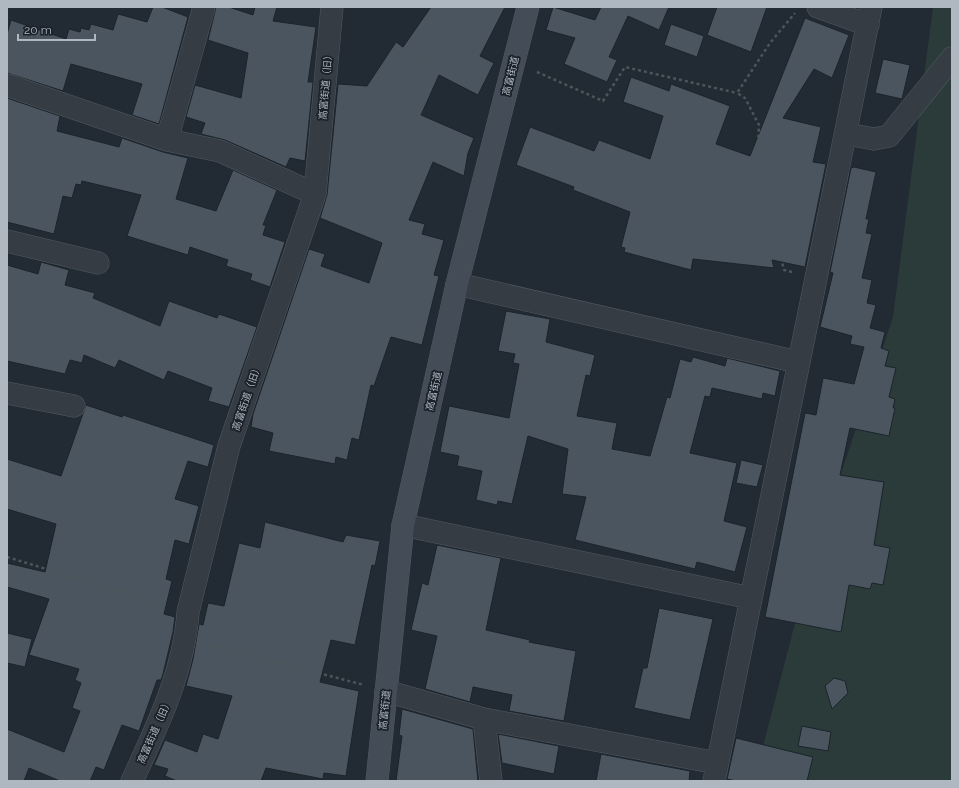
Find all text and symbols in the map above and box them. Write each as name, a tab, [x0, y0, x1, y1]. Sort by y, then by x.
scale bar	[18, 16, 95, 42]
text: 20 m	[24, 23, 52, 37]
street label: 高富街道（旧）	[317, 50, 334, 120]
street label: 高富街道	[500, 55, 521, 97]
street label: 高富街道（旧）	[230, 362, 263, 432]
street label: 高富街道	[424, 370, 443, 412]
street label: 高富街道	[377, 690, 392, 731]
street label: 高富街道（旧）	[135, 697, 174, 765]

